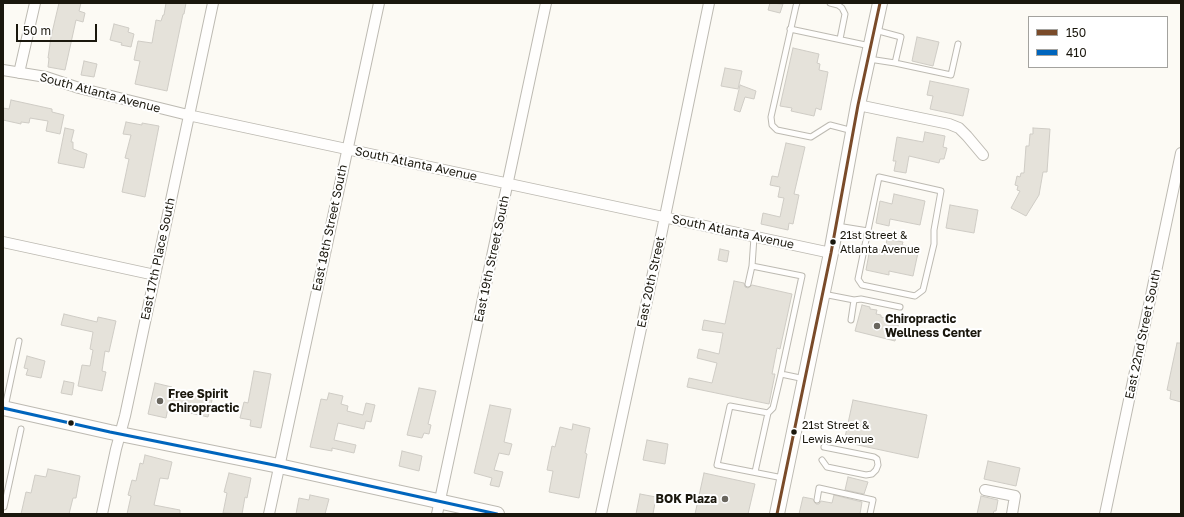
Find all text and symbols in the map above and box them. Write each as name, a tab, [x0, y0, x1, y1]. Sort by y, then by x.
scale bar	[18, 16, 99, 42]
legend	[1028, 16, 1168, 68]
text: 50 m	[23, 23, 51, 38]
text: 150	[1066, 25, 1086, 40]
text: 410	[1066, 45, 1087, 60]
street label: South Atlanta Avenue	[38, 70, 162, 116]
street label: South Atlanta Avenue	[354, 144, 478, 184]
street label: East 18th Street South	[310, 163, 350, 293]
street label: East 19th Street South	[472, 194, 512, 324]
street label: East 17th Place South	[138, 196, 178, 322]
street label: South Atlanta Avenue	[671, 212, 795, 252]
place label: 21st Street & Atlanta Avenue	[840, 229, 920, 255]
street label: East 20th Street	[634, 235, 668, 329]
marker: 21st Street & Atlanta Avenue	[828, 237, 838, 247]
street label: East 22nd Street South	[1122, 268, 1164, 400]
place label: Chiropractic Wellness Center	[885, 312, 982, 340]
marker: Chiropractic Wellness Center	[872, 321, 882, 331]
place label: Free Spirit Chiropractic	[168, 387, 239, 415]
marker: Free Spirit Chiropractic	[155, 396, 165, 406]
unlabelled marker	[66, 418, 76, 428]
place label: 21st Street & Lewis Avenue	[802, 419, 874, 445]
marker: 21st Street & Lewis Avenue	[789, 427, 799, 437]
place label: BOK Plaza	[656, 492, 717, 506]
marker: BOK Plaza	[720, 494, 730, 504]

